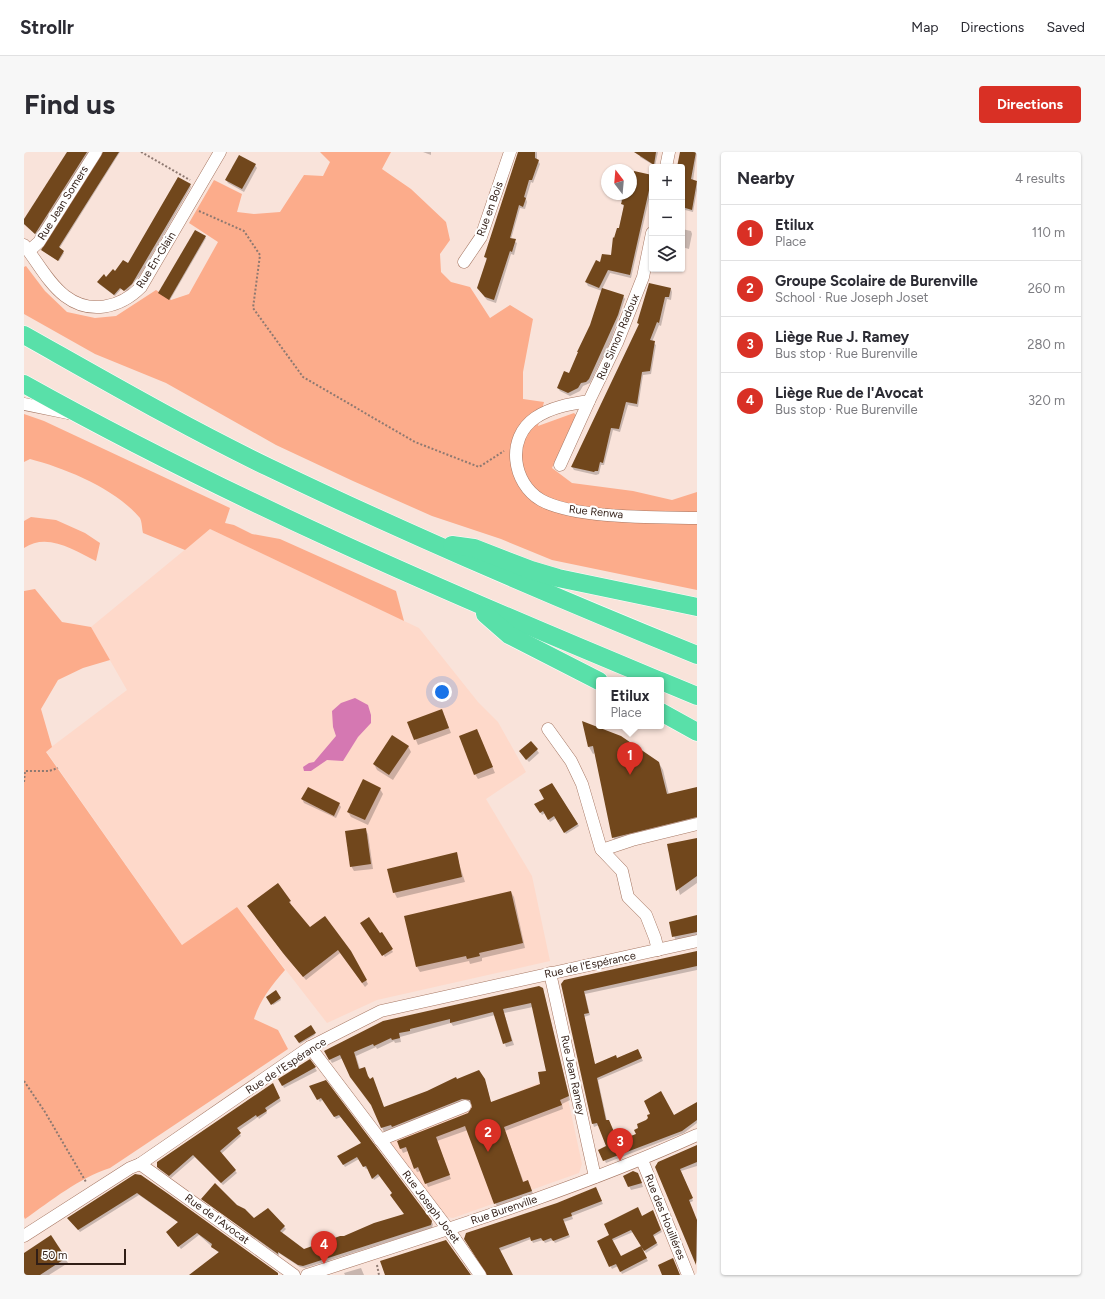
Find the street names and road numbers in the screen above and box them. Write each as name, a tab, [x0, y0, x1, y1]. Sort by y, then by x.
street label: Rue Jean Somers	[35, 163, 91, 243]
street label: Rue en Bois	[474, 180, 506, 238]
street label: Rue En-Glain	[134, 229, 178, 291]
street label: Rue Simon Radoux	[594, 291, 642, 382]
street label: Rue Renwa	[568, 503, 624, 521]
street label: Rue de l'Espérance	[543, 949, 637, 981]
street label: Rue Jean Ramey	[558, 1034, 588, 1116]
street label: Rue de l'Espérance	[243, 1035, 329, 1097]
street label: Rue Joseph Joset	[399, 1168, 463, 1246]
street label: Rue des Houilléres	[642, 1172, 688, 1262]
street label: Rue de l'Avocat	[182, 1191, 252, 1247]
street label: Rue Burenville	[469, 1193, 539, 1227]

